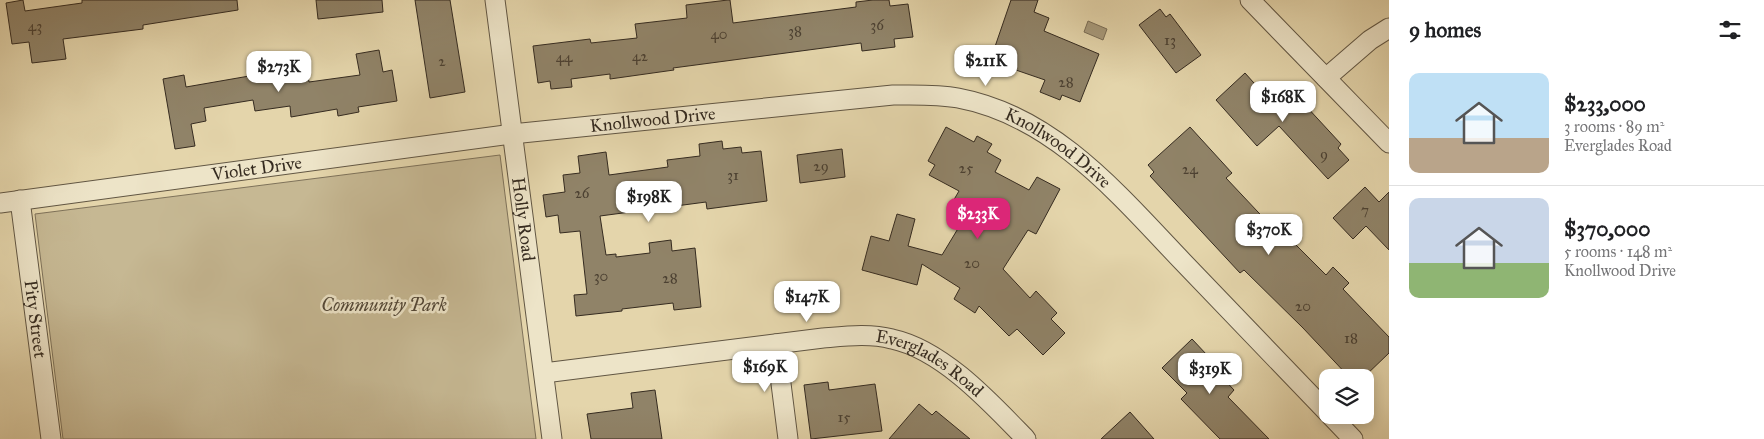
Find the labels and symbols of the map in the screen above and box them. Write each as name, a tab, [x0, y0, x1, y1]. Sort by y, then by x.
house number: 36	[870, 16, 885, 34]
house number: 43	[28, 17, 42, 35]
house number: 38	[788, 22, 802, 40]
house number: 40	[710, 25, 728, 43]
house number: 13	[1164, 31, 1176, 49]
pin: $211K	[951, 44, 1021, 87]
house number: 42	[632, 47, 648, 65]
house number: 44	[556, 48, 573, 66]
pin: $273K	[244, 51, 314, 93]
house number: 2	[438, 52, 446, 70]
house number: 28	[1058, 73, 1074, 91]
pin: $168K	[1248, 80, 1318, 123]
street label: Knollwood Drive	[589, 102, 716, 137]
street label: Knollwood Drive	[1001, 103, 1116, 193]
house number: 9	[1320, 145, 1328, 163]
street label: Violet Drive	[209, 151, 303, 186]
house number: 29	[813, 157, 829, 175]
house number: 25	[959, 159, 973, 177]
house number: 24	[1182, 160, 1199, 178]
house number: 31	[727, 166, 739, 184]
street label: Holly Road	[507, 176, 540, 263]
pin: $198K	[614, 180, 684, 223]
house number: 26	[574, 184, 591, 202]
pin: $233K	[943, 198, 1013, 240]
house number: 7	[1361, 201, 1369, 219]
pin: $370K	[1234, 214, 1304, 256]
house number: 20	[964, 254, 980, 272]
house number: 30	[594, 267, 608, 285]
house number: 28	[662, 269, 678, 287]
street label: Pity Street	[19, 279, 51, 360]
pin: $147K	[772, 280, 842, 323]
park label: Community Park	[321, 294, 447, 316]
house number: 20	[1295, 297, 1311, 315]
street label: Everglades Road	[874, 325, 988, 402]
house number: 18	[1344, 329, 1358, 347]
pin: $169K	[730, 350, 800, 393]
pin: $319K	[1175, 352, 1245, 395]
house number: 15	[838, 408, 850, 426]

